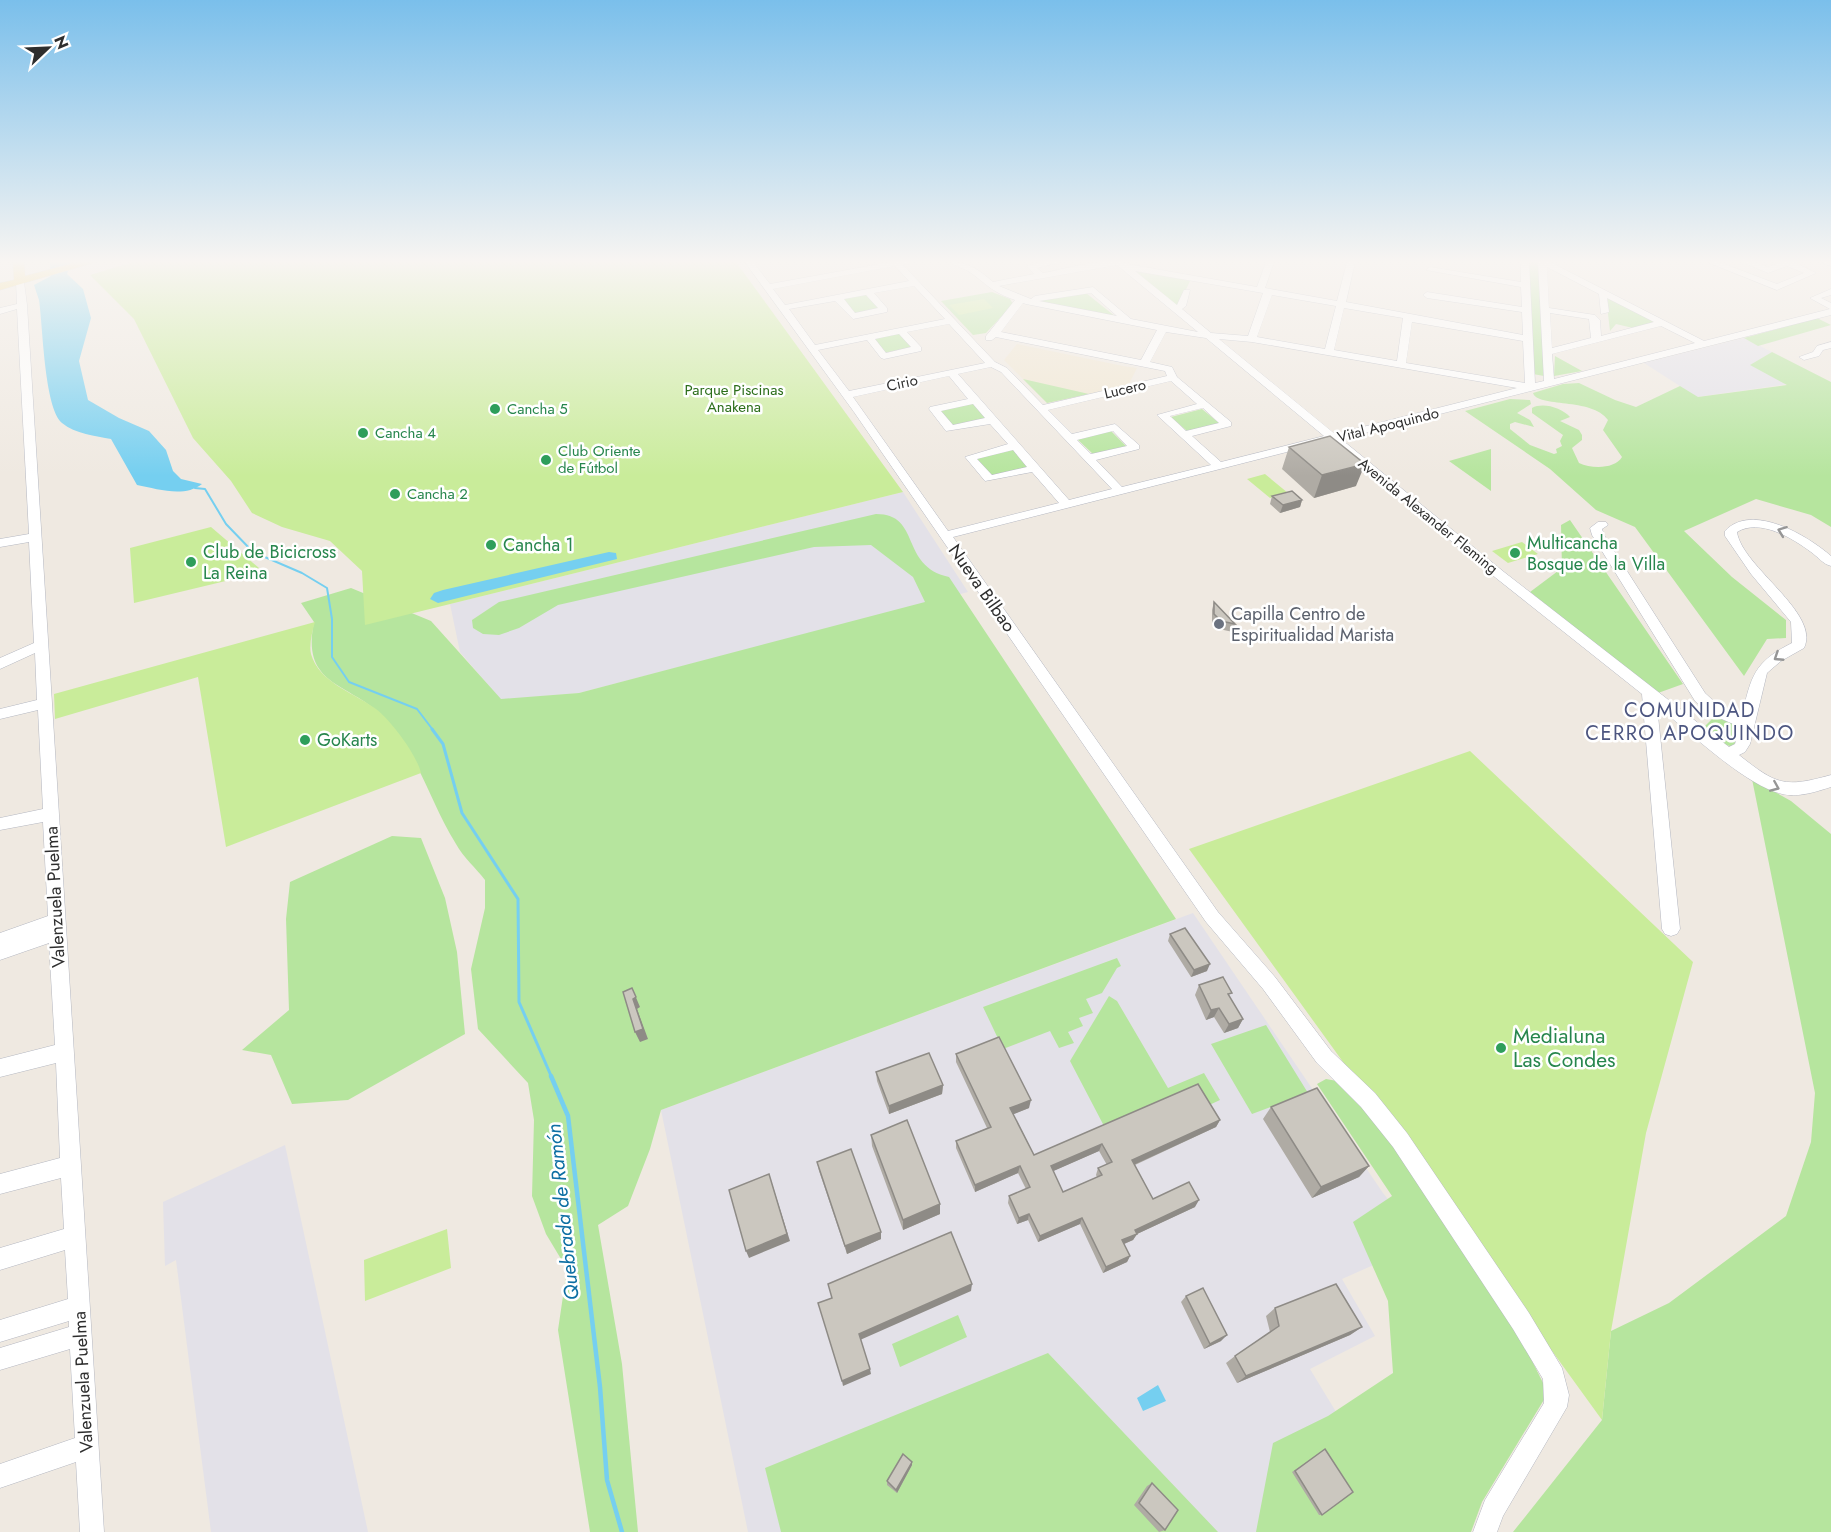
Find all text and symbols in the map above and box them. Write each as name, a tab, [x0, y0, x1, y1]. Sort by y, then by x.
north arrow	[18, 18, 78, 78]
text: N	[48, 32, 74, 53]
street label: Cirio	[884, 369, 920, 397]
street label: Lucero	[1102, 374, 1148, 404]
park label: Parque Piscinas Anakena	[685, 379, 783, 418]
place label: Cancha 5	[507, 398, 568, 420]
marker: Cancha 5	[488, 402, 502, 416]
street label: Vital Apoquindo	[1335, 402, 1441, 448]
place label: Cancha 4	[375, 422, 436, 444]
marker: Cancha 4	[356, 426, 370, 440]
place label: Club Oriente de Fútbol	[558, 440, 641, 479]
marker: Club Oriente de Fútbol	[539, 453, 553, 467]
street label: Avenida Alexander Fleming	[1353, 453, 1503, 579]
place label: Cancha 2	[407, 483, 468, 505]
marker: Cancha 2	[388, 487, 402, 501]
one-way arrow	[1777, 526, 1788, 539]
place label: Multicancha Bosque de la Villa	[1527, 530, 1665, 577]
place label: Cancha 1	[503, 532, 574, 558]
marker: Cancha 1	[484, 538, 498, 552]
place label: Club de Bicicross La Reina	[203, 539, 336, 586]
street label: Nueva Bilbao	[942, 539, 1022, 637]
marker: Multicancha Bosque de la Villa	[1508, 546, 1522, 560]
marker: Club de Bicicross La Reina	[184, 555, 198, 569]
place label: Capilla Centro de Espiritualidad Marista	[1231, 601, 1394, 648]
marker: Capilla Centro de Espiritualidad Marista	[1212, 617, 1226, 631]
one-way arrow	[1773, 650, 1784, 661]
district label: COMUNIDAD CERRO APOQUINDO	[1585, 696, 1795, 748]
place label: GoKarts	[317, 727, 377, 753]
marker: GoKarts	[298, 733, 312, 747]
one-way arrow	[1769, 780, 1780, 792]
street label: Valenzuela Puelma	[38, 826, 72, 968]
place label: Medialuna Las Condes	[1513, 1021, 1615, 1075]
marker: Medialuna Las Condes	[1494, 1041, 1508, 1055]
water label: Quebrada de Ramón	[539, 1122, 587, 1302]
street label: Valenzuela Puelma	[66, 1311, 100, 1453]

